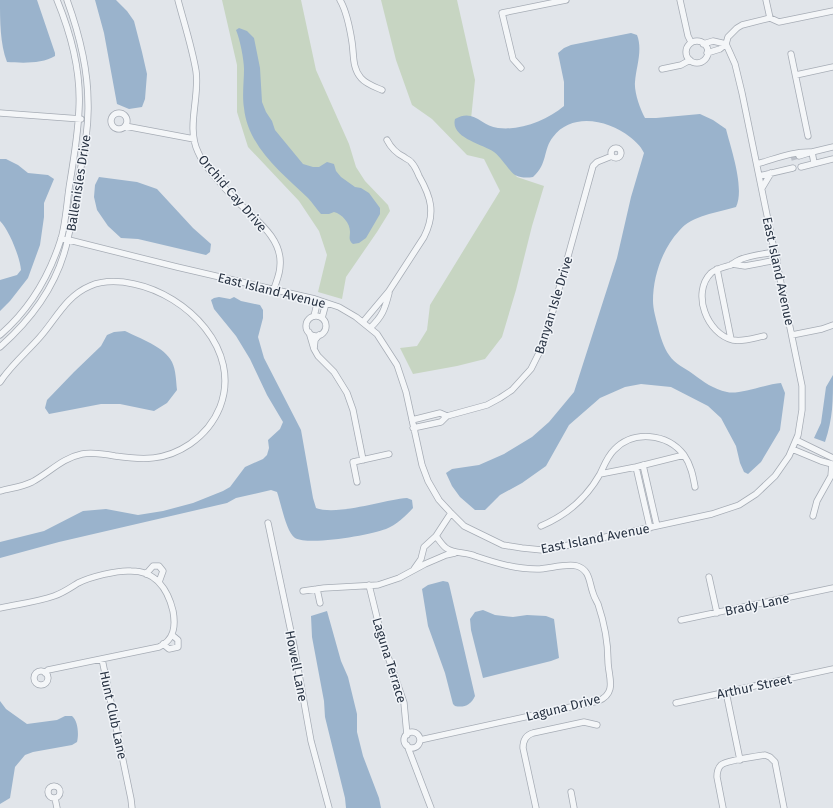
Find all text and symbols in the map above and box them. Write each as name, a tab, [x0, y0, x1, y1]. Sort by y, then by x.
street label: Ballenisles Drive	[63, 134, 94, 232]
street label: Orchid Cay Drive	[195, 152, 270, 235]
street label: East Island Avenue	[760, 215, 797, 327]
street label: Banyan Isle Drive	[531, 254, 575, 356]
street label: East Island Avenue	[216, 270, 327, 311]
street label: East Island Avenue	[539, 521, 651, 556]
street label: Brady Lane	[724, 590, 791, 619]
street label: Laguna Terrace	[369, 616, 410, 705]
street label: Howell Lane	[282, 629, 311, 703]
street label: Hunt Club Lane	[97, 670, 130, 761]
street label: Arthur Street	[715, 671, 793, 702]
street label: Laguna Drive	[524, 691, 602, 724]

